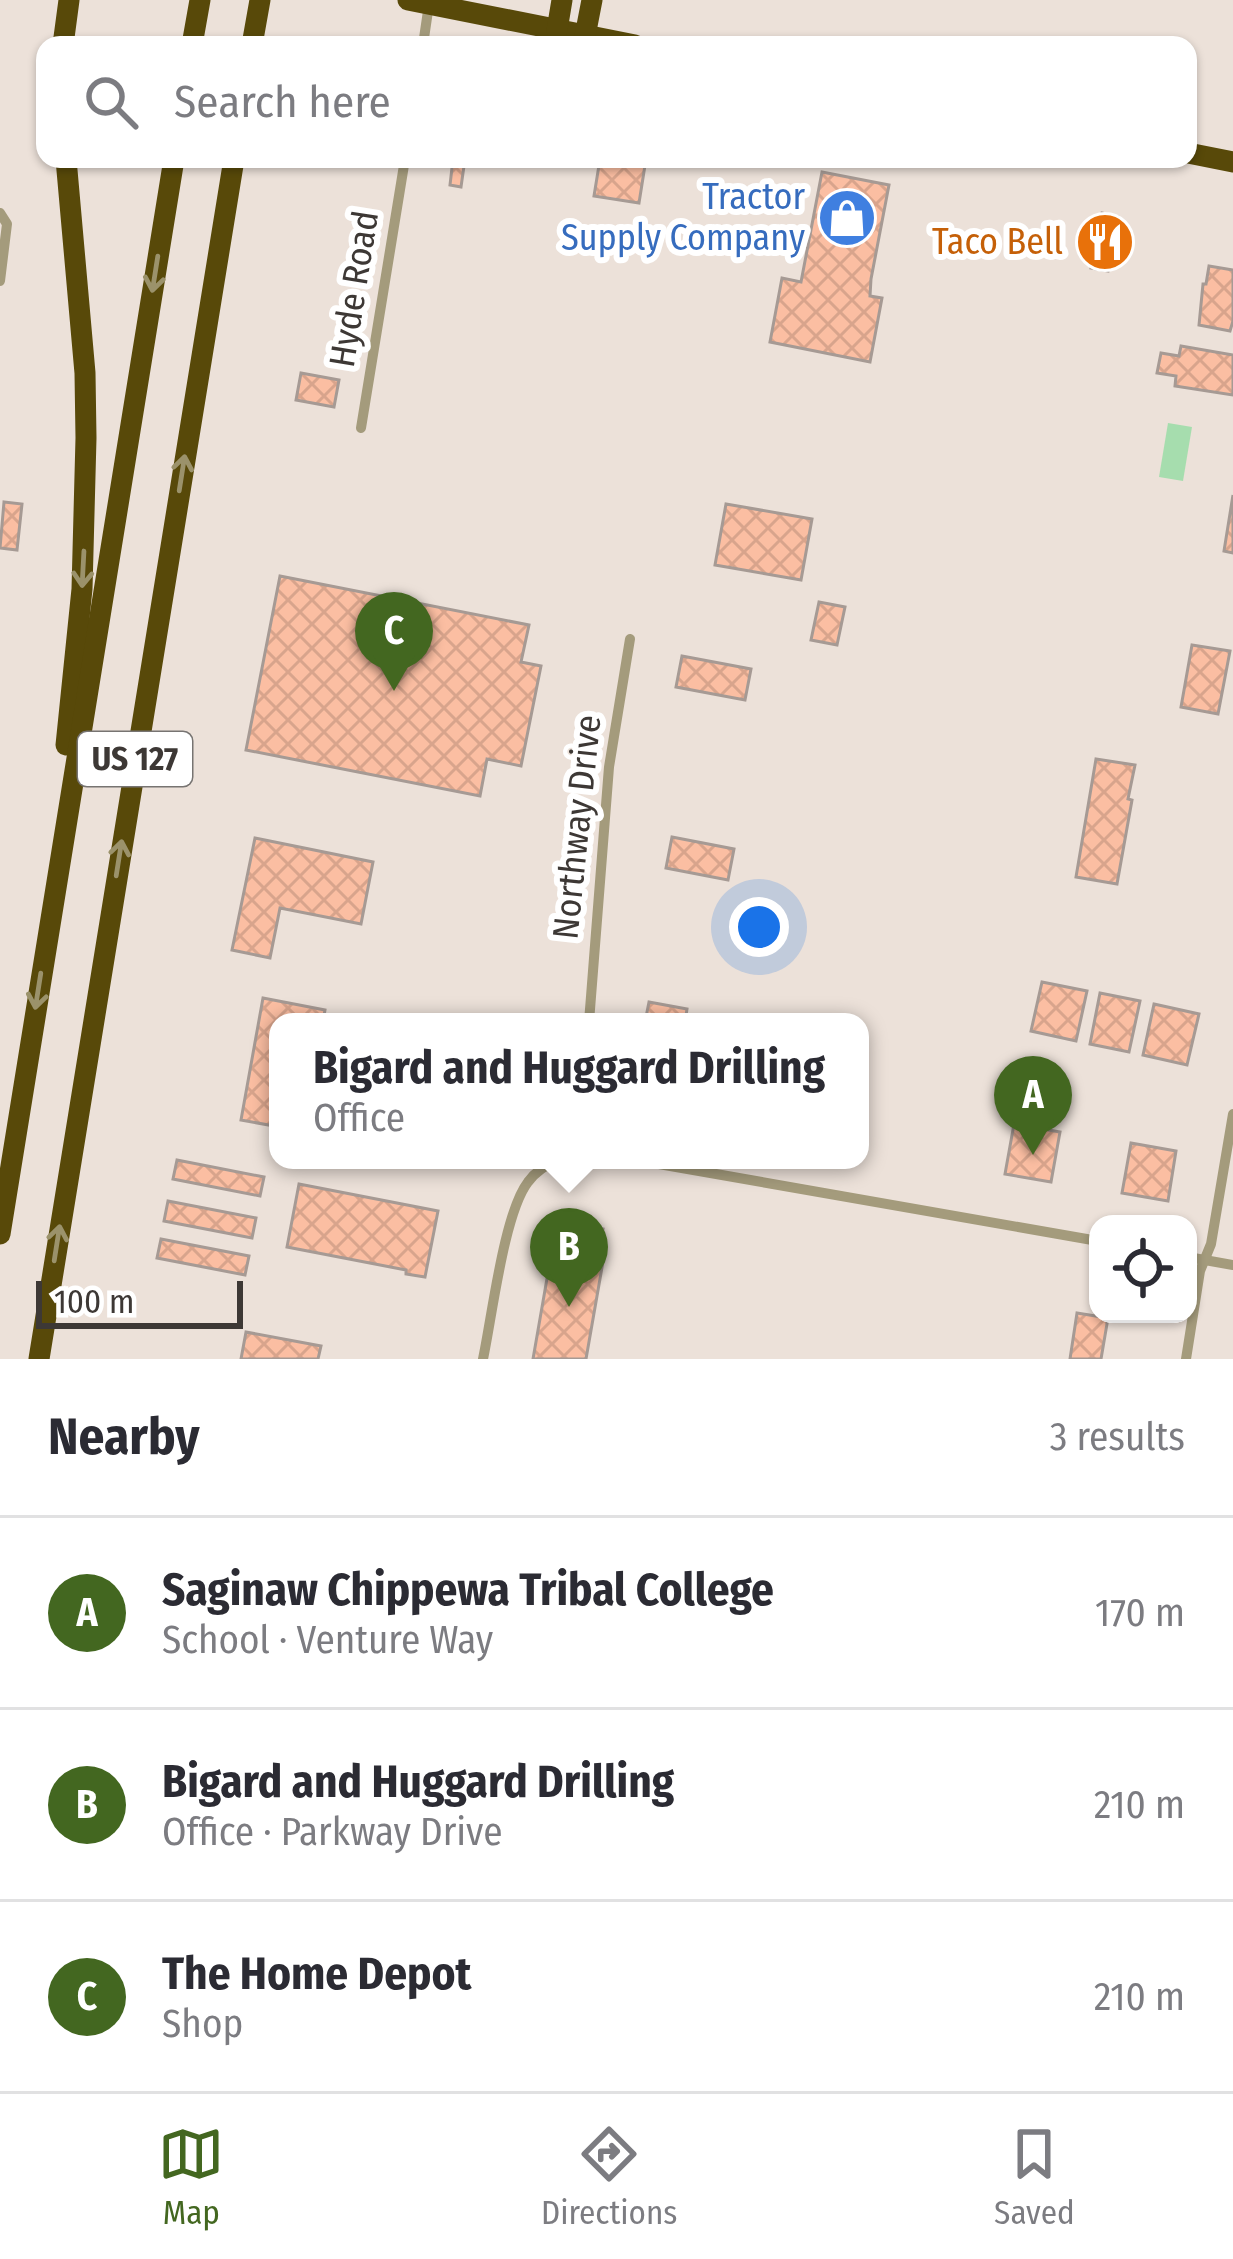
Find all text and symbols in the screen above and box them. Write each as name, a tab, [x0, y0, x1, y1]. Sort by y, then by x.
search box	[36, 36, 1197, 168]
icon: search	[78, 69, 144, 135]
text: Search here	[174, 75, 391, 129]
place label: Tractor Supply Company	[561, 175, 805, 260]
shop icon: Tractor Supply Company	[816, 187, 878, 249]
street label: Hyde Road	[320, 208, 388, 370]
restaurant icon: Taco Bell	[1074, 211, 1136, 273]
place label: Taco Bell	[932, 220, 1063, 264]
one-way arrow	[142, 254, 165, 293]
one-way arrow	[171, 455, 194, 494]
one-way arrow	[71, 549, 94, 588]
pin: C	[355, 592, 433, 691]
street label: Northway Drive	[543, 713, 611, 941]
road number: US 127	[78, 732, 192, 786]
one-way arrow	[108, 840, 131, 879]
your location	[729, 897, 789, 957]
one-way arrow	[26, 971, 49, 1010]
popup	[269, 1013, 869, 1169]
text: Bigard and Huggard Drilling	[313, 1041, 825, 1095]
pin: A	[994, 1056, 1072, 1155]
text: Office	[313, 1095, 405, 1141]
pin: B	[530, 1208, 608, 1307]
map controls	[1089, 1215, 1197, 1323]
button: locate	[1089, 1215, 1197, 1323]
one-way arrow	[47, 1225, 70, 1264]
scale bar	[36, 1275, 243, 1328]
text: 100 m	[54, 1282, 134, 1322]
text: Nearby	[48, 1406, 200, 1468]
text: 3 results	[1050, 1414, 1185, 1460]
text: Saginaw Chippewa Tribal College	[162, 1563, 774, 1617]
text: A	[76, 1590, 98, 1636]
text: 170 m	[1095, 1590, 1185, 1636]
text: School · Venture Way	[162, 1617, 493, 1663]
text: Bigard and Huggard Drilling	[162, 1755, 674, 1809]
text: B	[76, 1782, 98, 1828]
text: 210 m	[1094, 1782, 1185, 1828]
text: Office · Parkway Drive	[162, 1809, 503, 1855]
text: The Home Depot	[162, 1947, 471, 2001]
text: C	[77, 1974, 97, 2020]
text: 210 m	[1094, 1974, 1185, 2020]
text: Shop	[162, 2001, 243, 2047]
tab: Map	[158, 2121, 224, 2233]
tab: Directions	[541, 2121, 677, 2233]
tab: Saved	[994, 2121, 1075, 2233]

